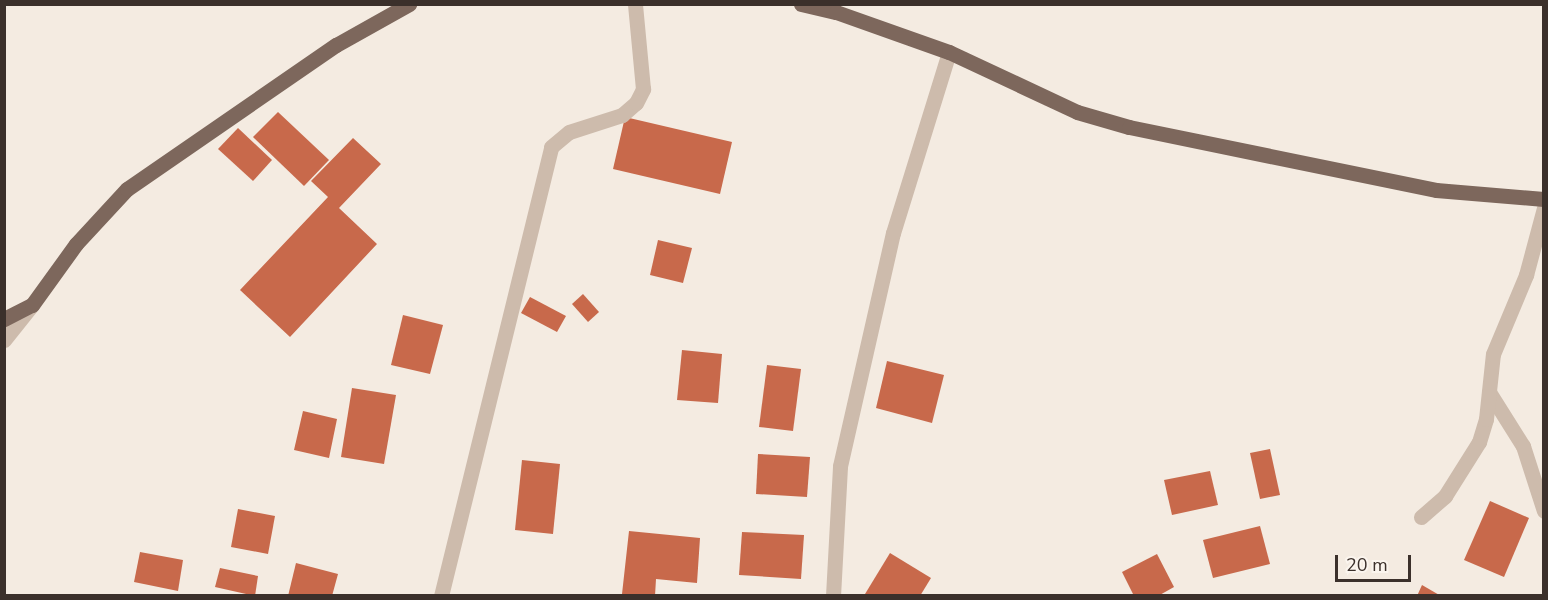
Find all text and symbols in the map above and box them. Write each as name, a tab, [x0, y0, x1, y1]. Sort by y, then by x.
scale bar	[1338, 543, 1414, 581]
text: 20 m	[1346, 553, 1388, 577]

